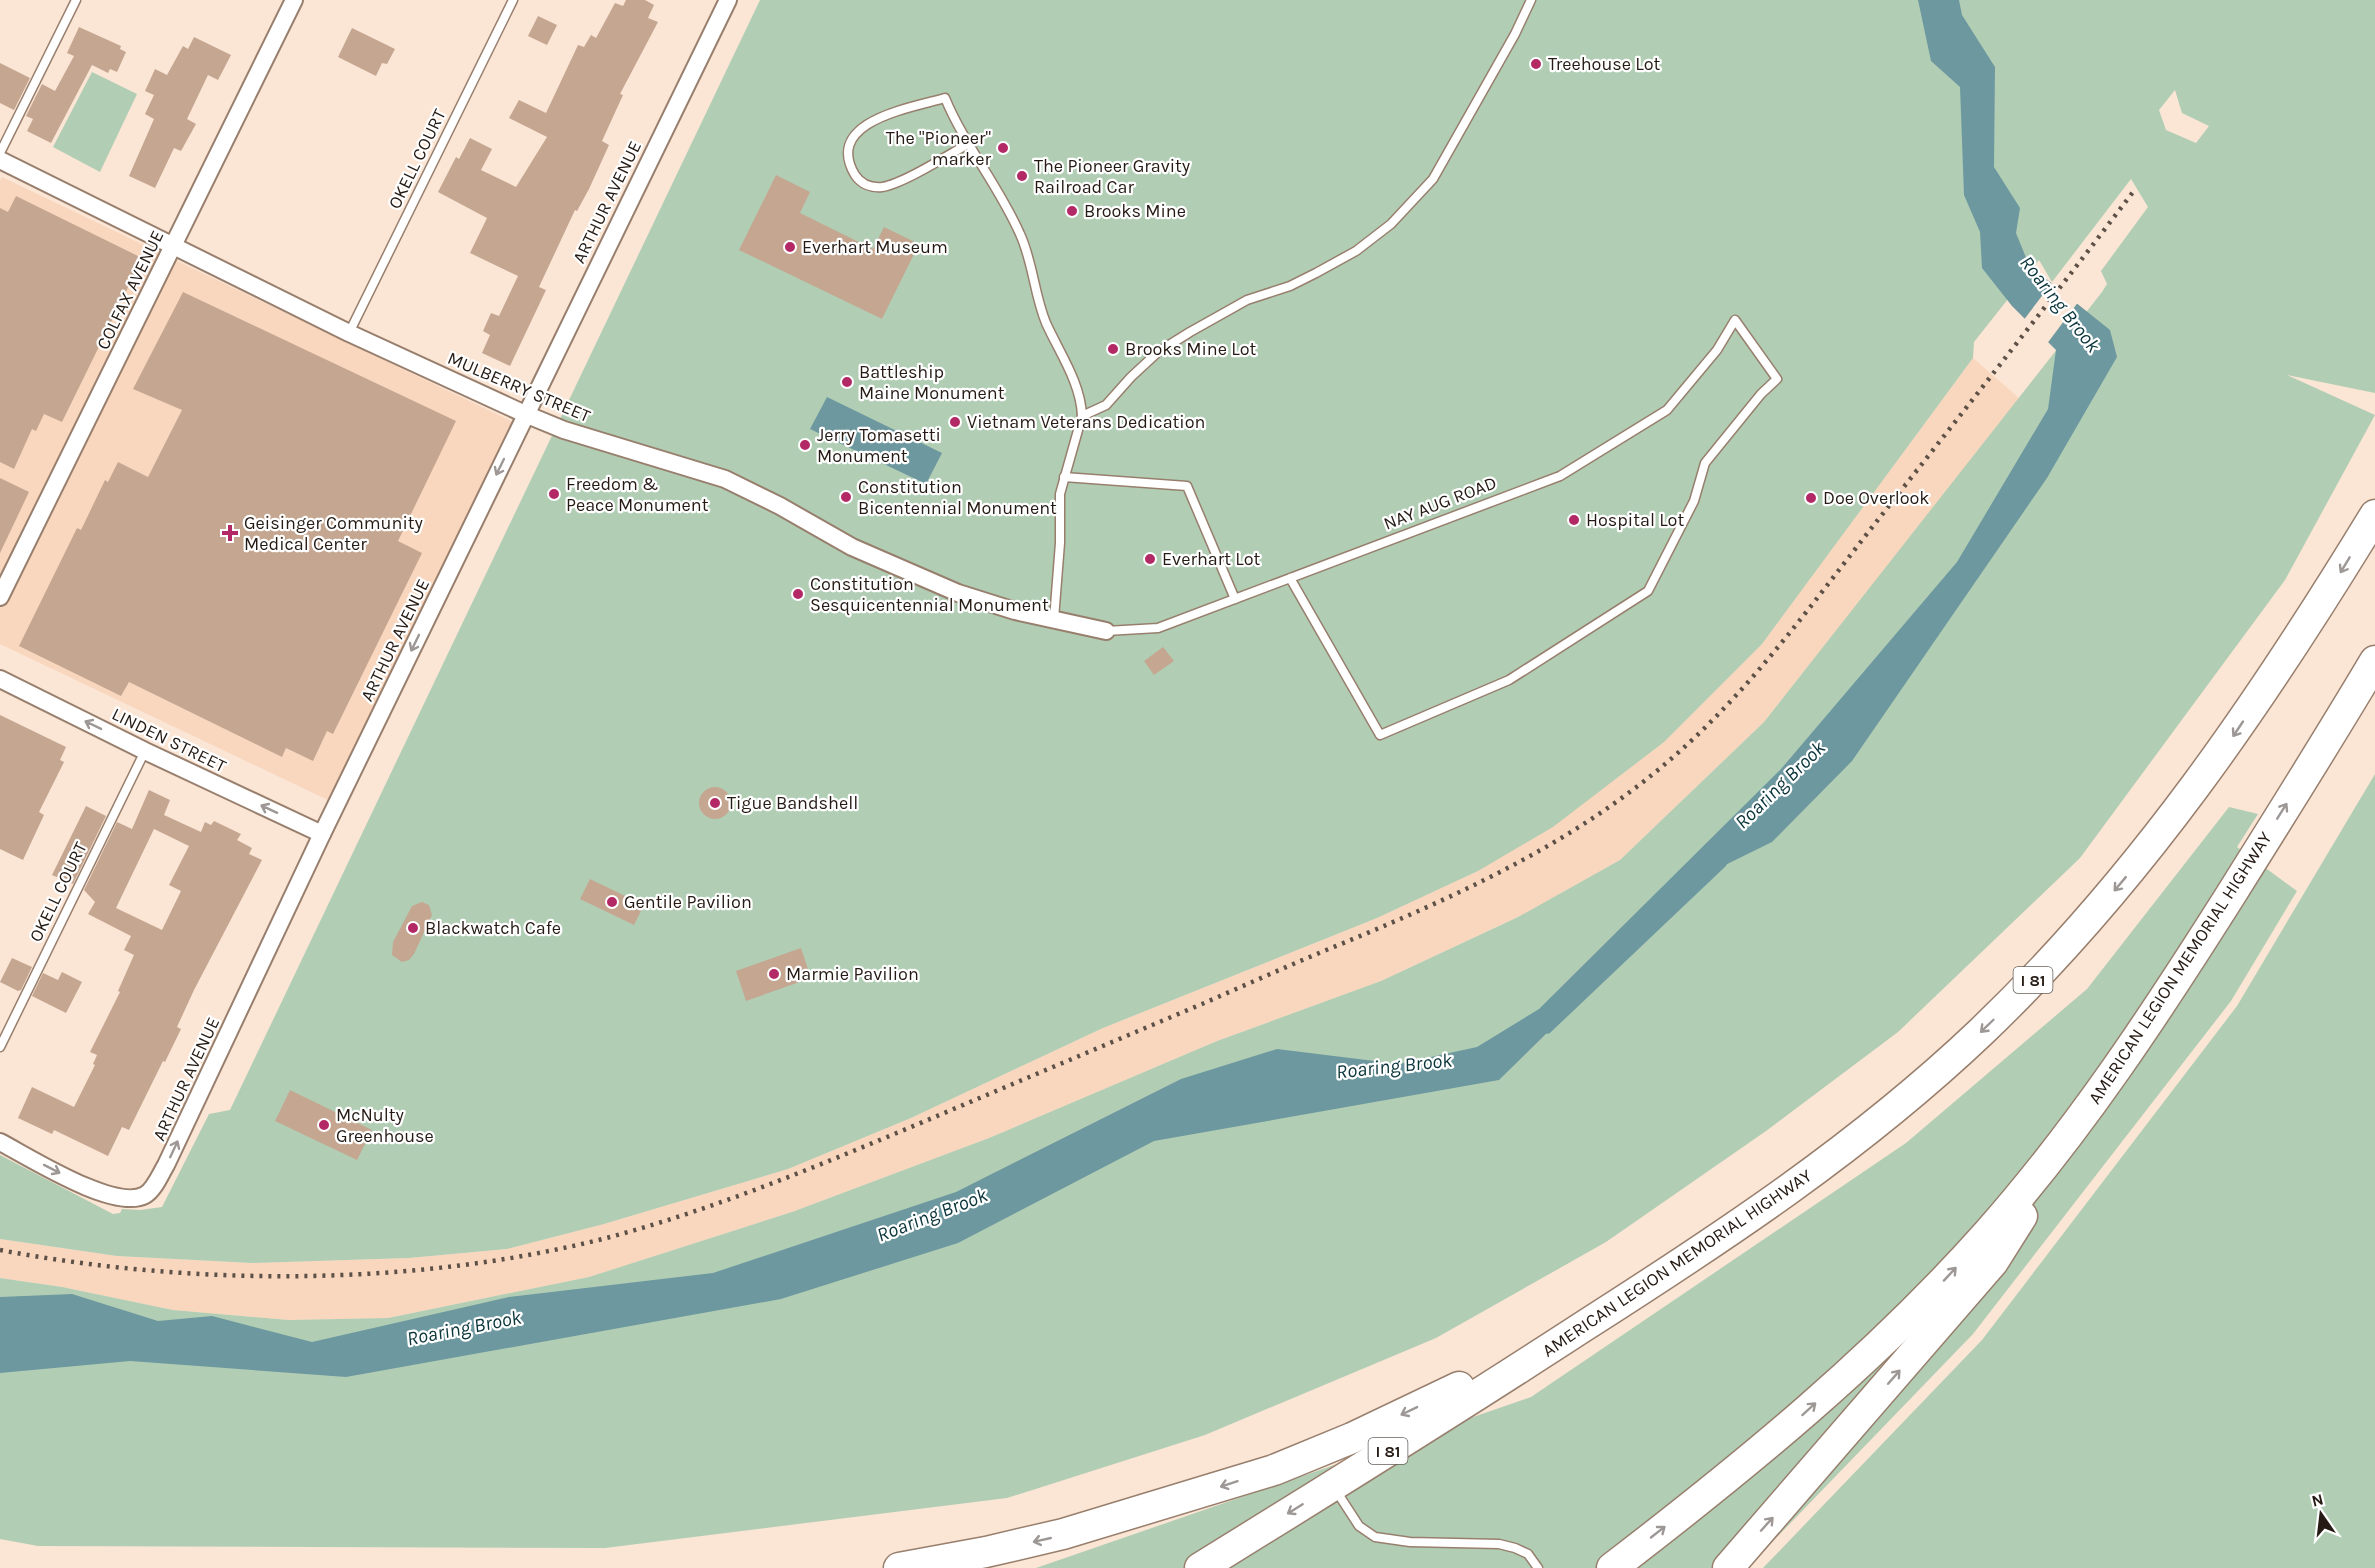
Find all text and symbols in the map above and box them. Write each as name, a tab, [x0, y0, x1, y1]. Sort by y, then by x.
place label: Treehouse Lot	[1548, 53, 1661, 75]
marker: Treehouse Lot	[1529, 57, 1543, 71]
street label: OKELL COURT	[383, 106, 451, 212]
place label: The "Pioneer" marker	[886, 127, 991, 170]
street label: ARTHUR AVENUE	[568, 137, 646, 267]
marker: The "Pioneer" marker	[996, 141, 1010, 155]
place label: The Pioneer Gravity Railroad Car	[1034, 155, 1191, 198]
marker: The Pioneer Gravity Railroad Car	[1015, 169, 1029, 183]
place label: Brooks Mine	[1084, 200, 1186, 222]
marker: Brooks Mine	[1065, 204, 1079, 218]
street label: COLFAX AVENUE	[92, 227, 168, 353]
place label: Everhart Museum	[802, 236, 948, 258]
marker: Everhart Museum	[783, 240, 797, 254]
water label: Roaring Brook	[2015, 251, 2105, 358]
place label: Brooks Mine Lot	[1125, 338, 1256, 360]
marker: Brooks Mine Lot	[1106, 342, 1120, 356]
street label: MULBERRY STREET	[444, 347, 594, 427]
place label: Battleship Maine Monument	[859, 361, 1005, 404]
marker: Battleship Maine Monument	[840, 375, 854, 389]
place label: Vietnam Veterans Dedication	[967, 411, 1205, 433]
marker: Vietnam Veterans Dedication	[948, 415, 962, 429]
place label: Jerry Tomasetti Monument	[817, 424, 941, 467]
marker: Jerry Tomasetti Monument	[798, 438, 812, 452]
one-way arrow	[493, 458, 505, 476]
street label: NAY AUG ROAD	[1380, 471, 1500, 535]
place label: Freedom & Peace Monument	[566, 473, 709, 516]
place label: Constitution Bicentennial Monument	[858, 476, 1057, 519]
marker: Freedom & Peace Monument	[547, 487, 561, 501]
place label: Doe Overlook	[1823, 487, 1930, 509]
marker: Constitution Bicentennial Monument	[839, 490, 853, 504]
marker: Doe Overlook	[1804, 491, 1818, 505]
place label: Hospital Lot	[1586, 509, 1684, 531]
place label: Geisinger Community Medical Center	[244, 512, 424, 555]
marker: Hospital Lot	[1567, 513, 1581, 527]
marker: Geisinger Community Medical Center	[221, 524, 239, 542]
place label: Everhart Lot	[1162, 548, 1260, 570]
marker: Everhart Lot	[1143, 552, 1157, 566]
one-way arrow	[2338, 556, 2350, 573]
place label: Constitution Sesquicentennial Monument	[810, 573, 1049, 616]
street label: ARTHUR AVENUE	[356, 575, 434, 705]
marker: Constitution Sesquicentennial Monument	[791, 587, 805, 601]
one-way arrow	[408, 633, 420, 651]
street label: LINDEN STREET	[108, 703, 230, 777]
one-way arrow	[85, 719, 103, 731]
one-way arrow	[2232, 720, 2244, 736]
water label: Roaring Brook	[1730, 736, 1830, 834]
place label: Tigue Bandshell	[727, 792, 858, 814]
marker: Tigue Bandshell	[708, 796, 722, 810]
one-way arrow	[261, 803, 279, 815]
one-way arrow	[2277, 803, 2289, 820]
street label: AMERICAN LEGION MEMORIAL HIGHWAY	[2084, 828, 2277, 1108]
street label: OKELL COURT	[24, 839, 92, 945]
one-way arrow	[2113, 876, 2127, 891]
place label: Gentile Pavilion	[624, 891, 752, 913]
marker: Gentile Pavilion	[605, 895, 619, 909]
place label: Blackwatch Cafe	[425, 917, 561, 939]
marker: Blackwatch Cafe	[406, 921, 420, 935]
place label: Marmie Pavilion	[786, 963, 919, 985]
marker: Marmie Pavilion	[767, 967, 781, 981]
road number: I 81	[2014, 967, 2052, 993]
street label: ARTHUR AVENUE	[148, 1014, 224, 1144]
one-way arrow	[1979, 1018, 1994, 1033]
water label: Roaring Brook	[1335, 1048, 1454, 1084]
place label: McNulty Greenhouse	[336, 1104, 434, 1147]
marker: McNulty Greenhouse	[317, 1118, 331, 1132]
one-way arrow	[169, 1140, 181, 1158]
one-way arrow	[43, 1163, 60, 1175]
street label: AMERICAN LEGION MEMORIAL HIGHWAY	[1538, 1164, 1816, 1362]
water label: Roaring Brook	[874, 1183, 991, 1247]
one-way arrow	[1943, 1267, 1957, 1282]
water label: Roaring Brook	[405, 1305, 524, 1350]
one-way arrow	[1887, 1370, 1901, 1385]
one-way arrow	[1801, 1402, 1816, 1416]
one-way arrow	[1401, 1406, 1419, 1418]
road number: I 81	[1368, 1438, 1408, 1464]
one-way arrow	[1220, 1479, 1239, 1490]
north arrow	[2291, 1484, 2351, 1544]
text: N	[2310, 1489, 2325, 1511]
one-way arrow	[1287, 1502, 1304, 1515]
one-way arrow	[1760, 1517, 1774, 1532]
one-way arrow	[1650, 1526, 1666, 1539]
one-way arrow	[1033, 1534, 1052, 1546]

